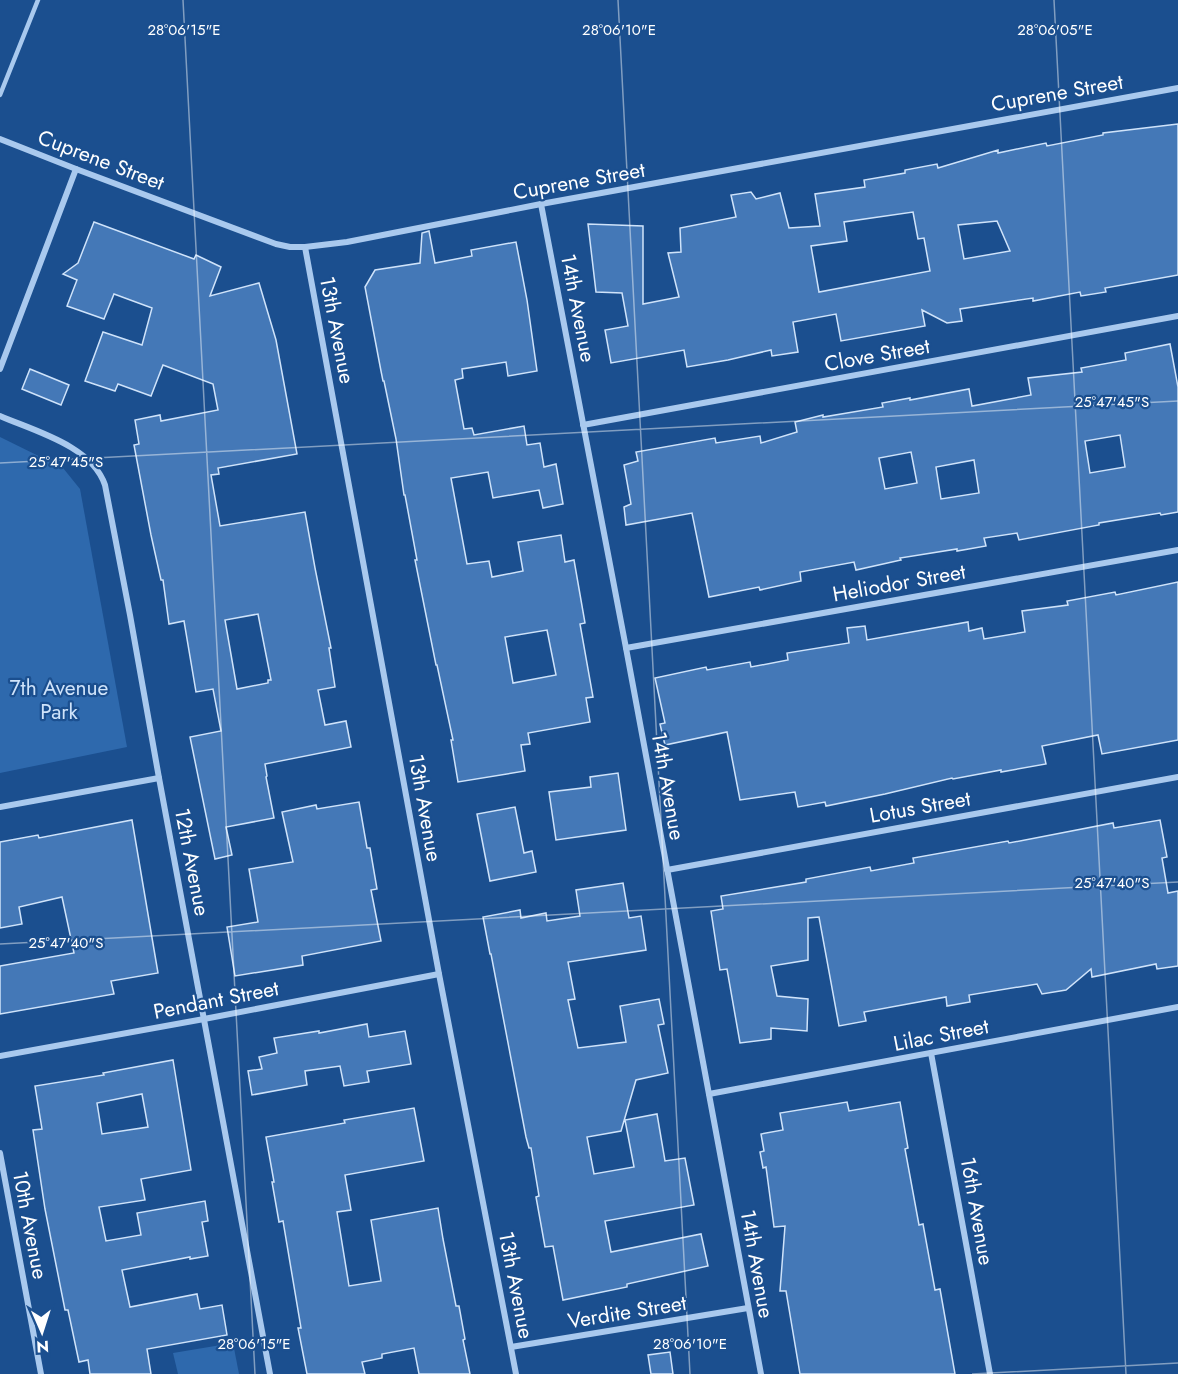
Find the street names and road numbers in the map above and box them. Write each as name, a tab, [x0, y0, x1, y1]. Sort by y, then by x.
street label: Cuprene Street	[989, 67, 1125, 119]
street label: Cuprene Street	[33, 122, 169, 198]
street label: Cuprene Street	[511, 155, 647, 207]
street label: 14th Avenue	[553, 251, 603, 365]
street label: 13th Avenue	[312, 274, 362, 386]
street label: Clove Street	[822, 331, 932, 379]
street label: Heliodor Street	[830, 557, 968, 609]
street label: 14th Avenue	[644, 729, 692, 843]
street label: 13th Avenue	[401, 752, 449, 864]
street label: Lotus Street	[867, 783, 973, 831]
street label: 12th Avenue	[167, 806, 217, 919]
street label: Pendant Street	[151, 973, 281, 1027]
street label: Lilac Street	[891, 1011, 991, 1059]
street label: 16th Avenue	[953, 1155, 1001, 1268]
street label: 10th Avenue	[5, 1168, 55, 1282]
street label: 14th Avenue	[733, 1207, 781, 1321]
street label: 13th Avenue	[491, 1229, 541, 1341]
street label: Verdite Street	[565, 1288, 689, 1336]

